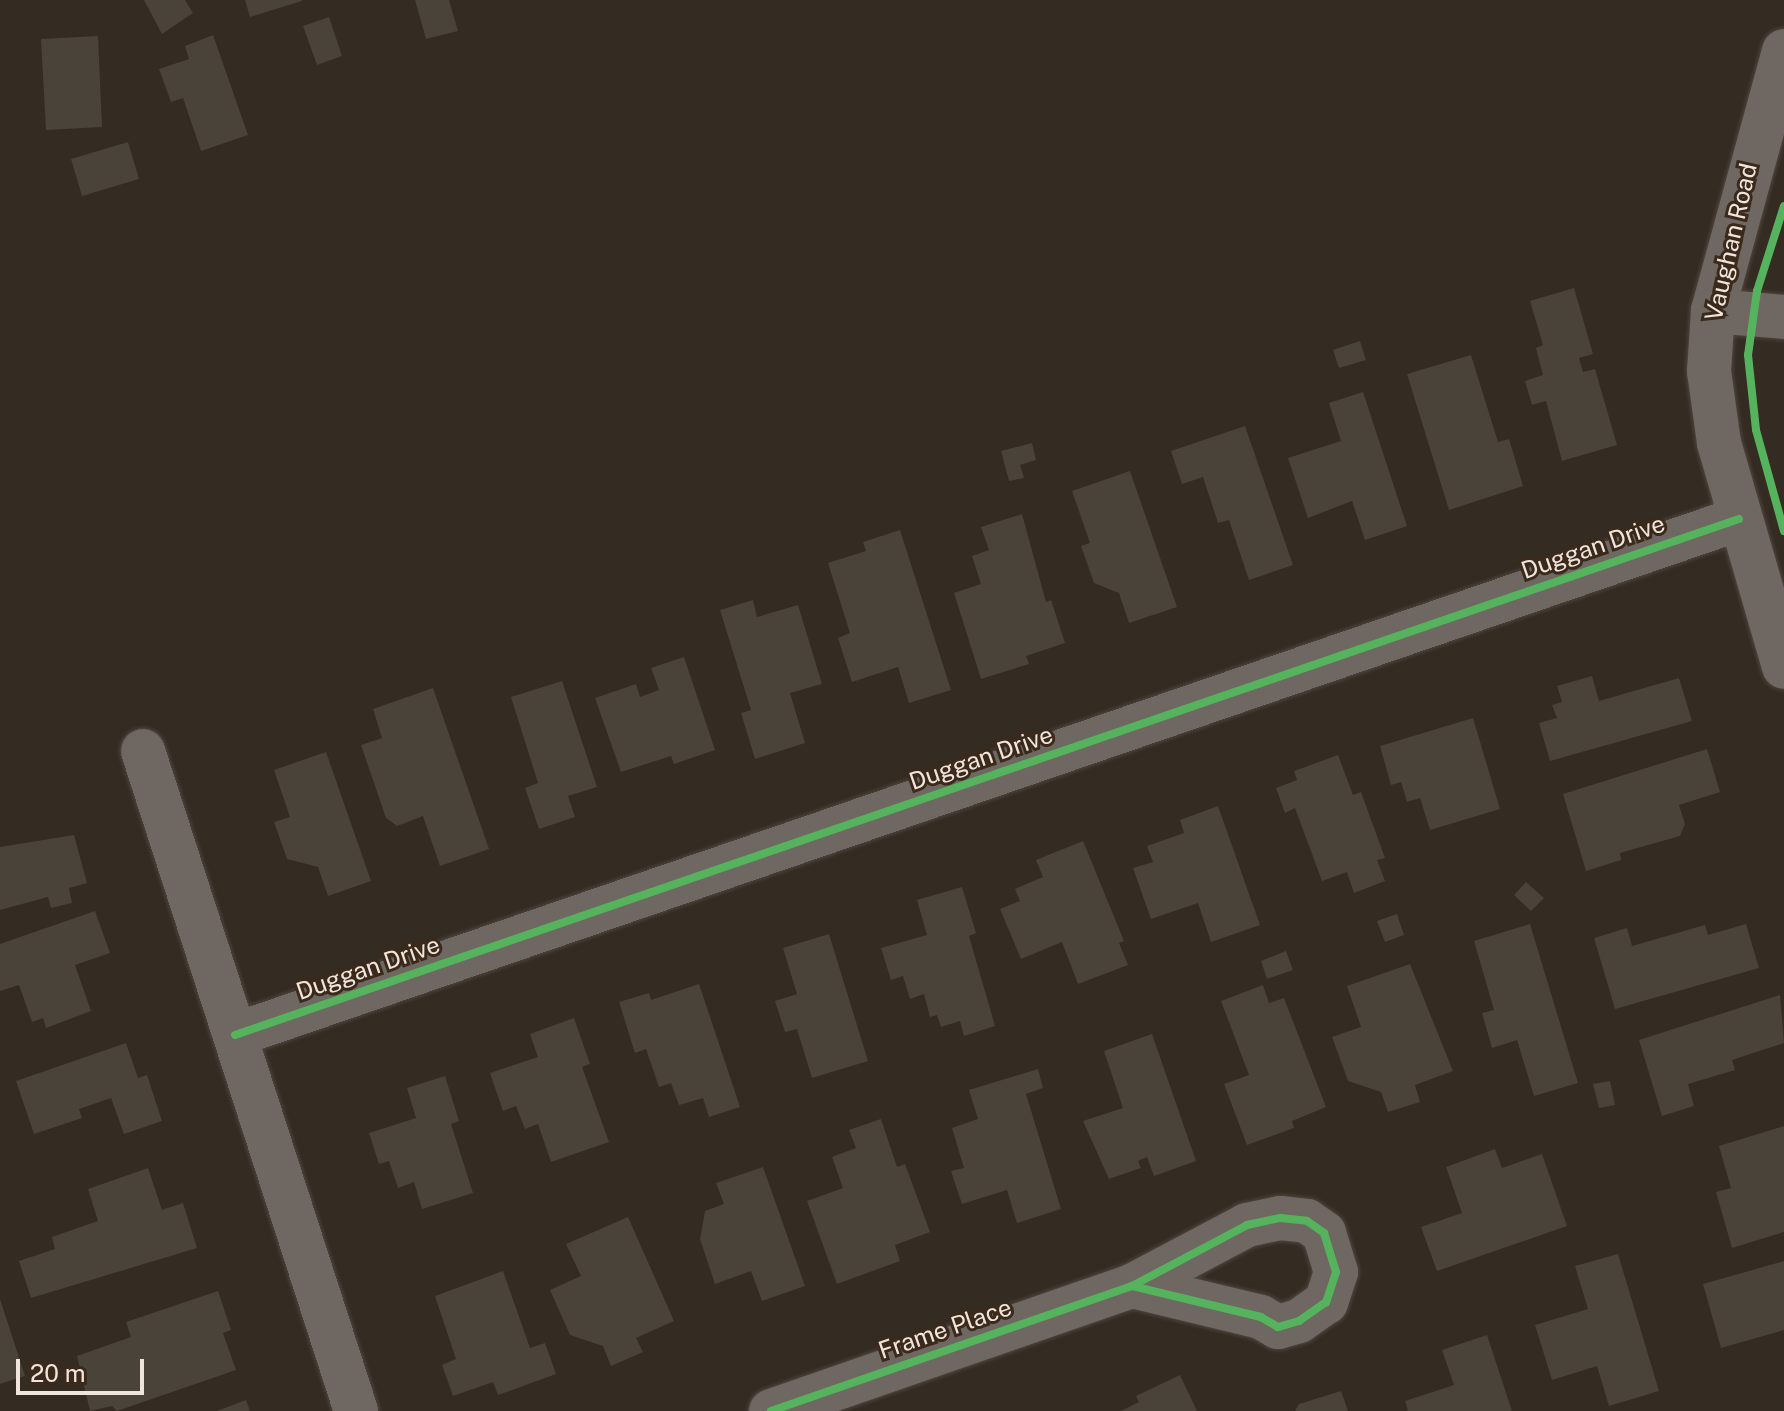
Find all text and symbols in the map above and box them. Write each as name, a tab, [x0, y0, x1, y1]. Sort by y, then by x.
street label: Vaughan Road	[1699, 160, 1763, 324]
street label: Duggan Drive	[1517, 509, 1669, 585]
street label: Duggan Drive	[905, 720, 1057, 796]
street label: Duggan Drive	[292, 930, 444, 1006]
street label: Frame Place	[875, 1293, 1015, 1365]
scale bar	[20, 1343, 148, 1393]
text: 20 m	[30, 1359, 86, 1387]

